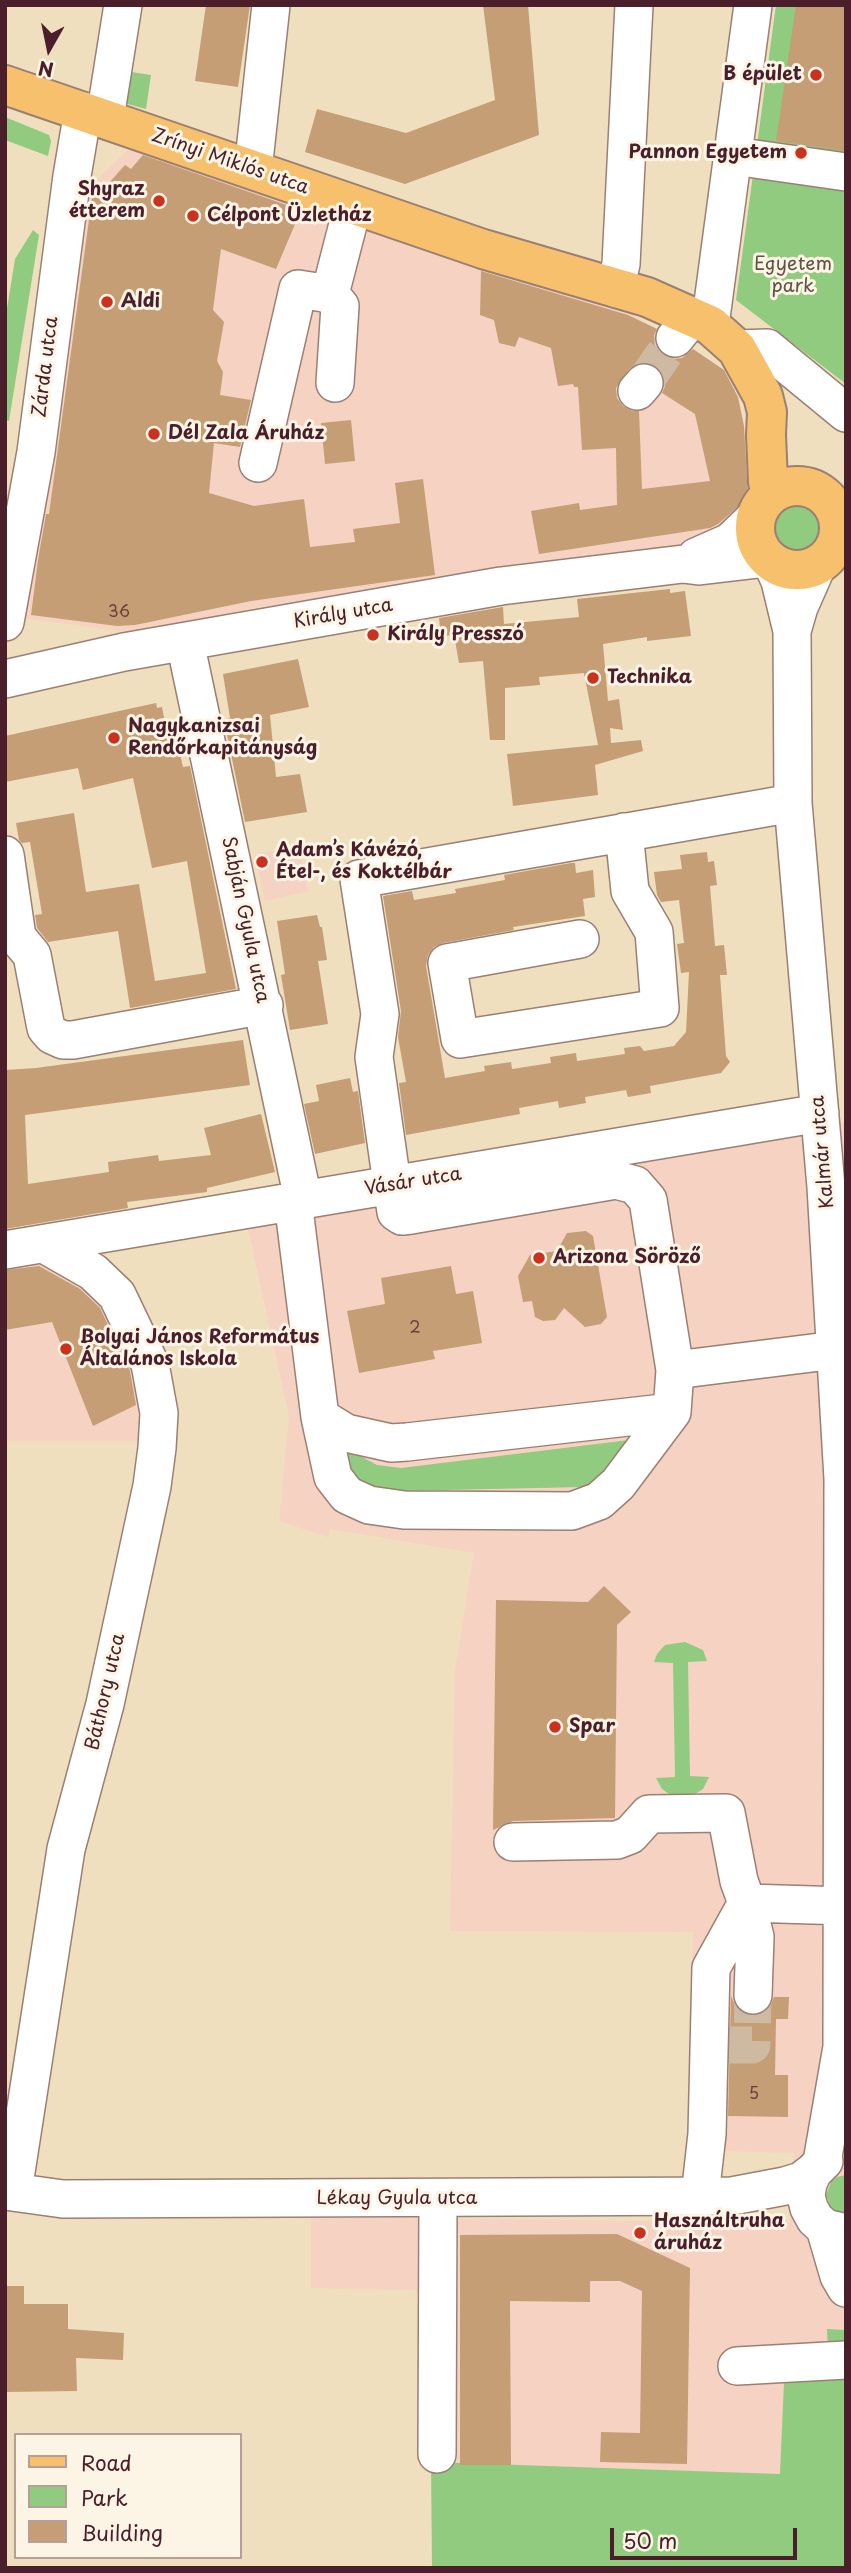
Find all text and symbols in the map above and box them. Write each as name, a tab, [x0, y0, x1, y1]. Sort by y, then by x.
north arrow	[14, 14, 84, 84]
text: N	[36, 55, 55, 85]
place label: B épület	[723, 64, 802, 86]
marker: B épület	[808, 67, 824, 83]
street label: Zrínyi Miklós utca	[148, 124, 312, 200]
place label: Pannon Egyetem	[629, 142, 787, 164]
marker: Pannon Egyetem	[793, 145, 809, 161]
place label: Shyraz étterem	[69, 179, 145, 223]
marker: Shyraz étterem	[151, 193, 167, 209]
place label: Célpont Üzletház	[207, 205, 371, 227]
marker: Célpont Üzletház	[185, 208, 201, 224]
park label: Egyetem park	[754, 254, 832, 298]
place label: Aldi	[121, 291, 160, 313]
marker: Aldi	[99, 294, 115, 310]
street label: Zárda utca	[29, 315, 63, 419]
place label: Dél Zala Áruház	[168, 423, 324, 445]
marker: Dél Zala Áruház	[146, 426, 162, 442]
street label: Király utca	[291, 594, 395, 634]
house number: 36	[108, 603, 130, 623]
place label: Király Presszó	[387, 624, 524, 646]
marker: Király Presszó	[365, 627, 381, 643]
place label: Technika	[607, 667, 692, 689]
marker: Technika	[585, 670, 601, 686]
place label: Nagykanizsai Rendőrkapitányság	[128, 716, 317, 760]
marker: Nagykanizsai Rendőrkapitányság	[106, 730, 122, 746]
street label: Sabján Gyula utca	[216, 835, 274, 1005]
place label: Adam’s Kávézó, Étel-, és Koktélbár	[276, 840, 452, 884]
marker: Adam’s Kávézó, Étel-, és Koktélbár	[254, 854, 270, 870]
street label: Kalmár utca	[807, 1095, 839, 1209]
street label: Vásár utca	[363, 1163, 463, 1201]
place label: Arizona Söröző	[553, 1247, 701, 1269]
marker: Arizona Söröző	[531, 1250, 547, 1266]
house number: 2	[409, 1319, 421, 1339]
place label: Bolyai János Református Általános Iskola	[80, 1327, 319, 1371]
marker: Bolyai János Református Általános Iskola	[58, 1341, 74, 1357]
street label: Báthory utca	[81, 1631, 131, 1753]
place label: Spar	[569, 1716, 615, 1738]
marker: Spar	[547, 1719, 563, 1735]
house number: 5	[749, 2085, 759, 2105]
street label: Lékay Gyula utca	[317, 2188, 477, 2210]
place label: Használtruha áruház	[654, 2211, 784, 2255]
marker: Használtruha áruház	[632, 2225, 648, 2241]
legend	[14, 2433, 242, 2559]
text: Road	[81, 2446, 132, 2478]
text: Park	[81, 2481, 128, 2513]
scale bar	[613, 2514, 800, 2558]
text: Building	[81, 2516, 163, 2548]
text: 50 m	[623, 2524, 677, 2556]

